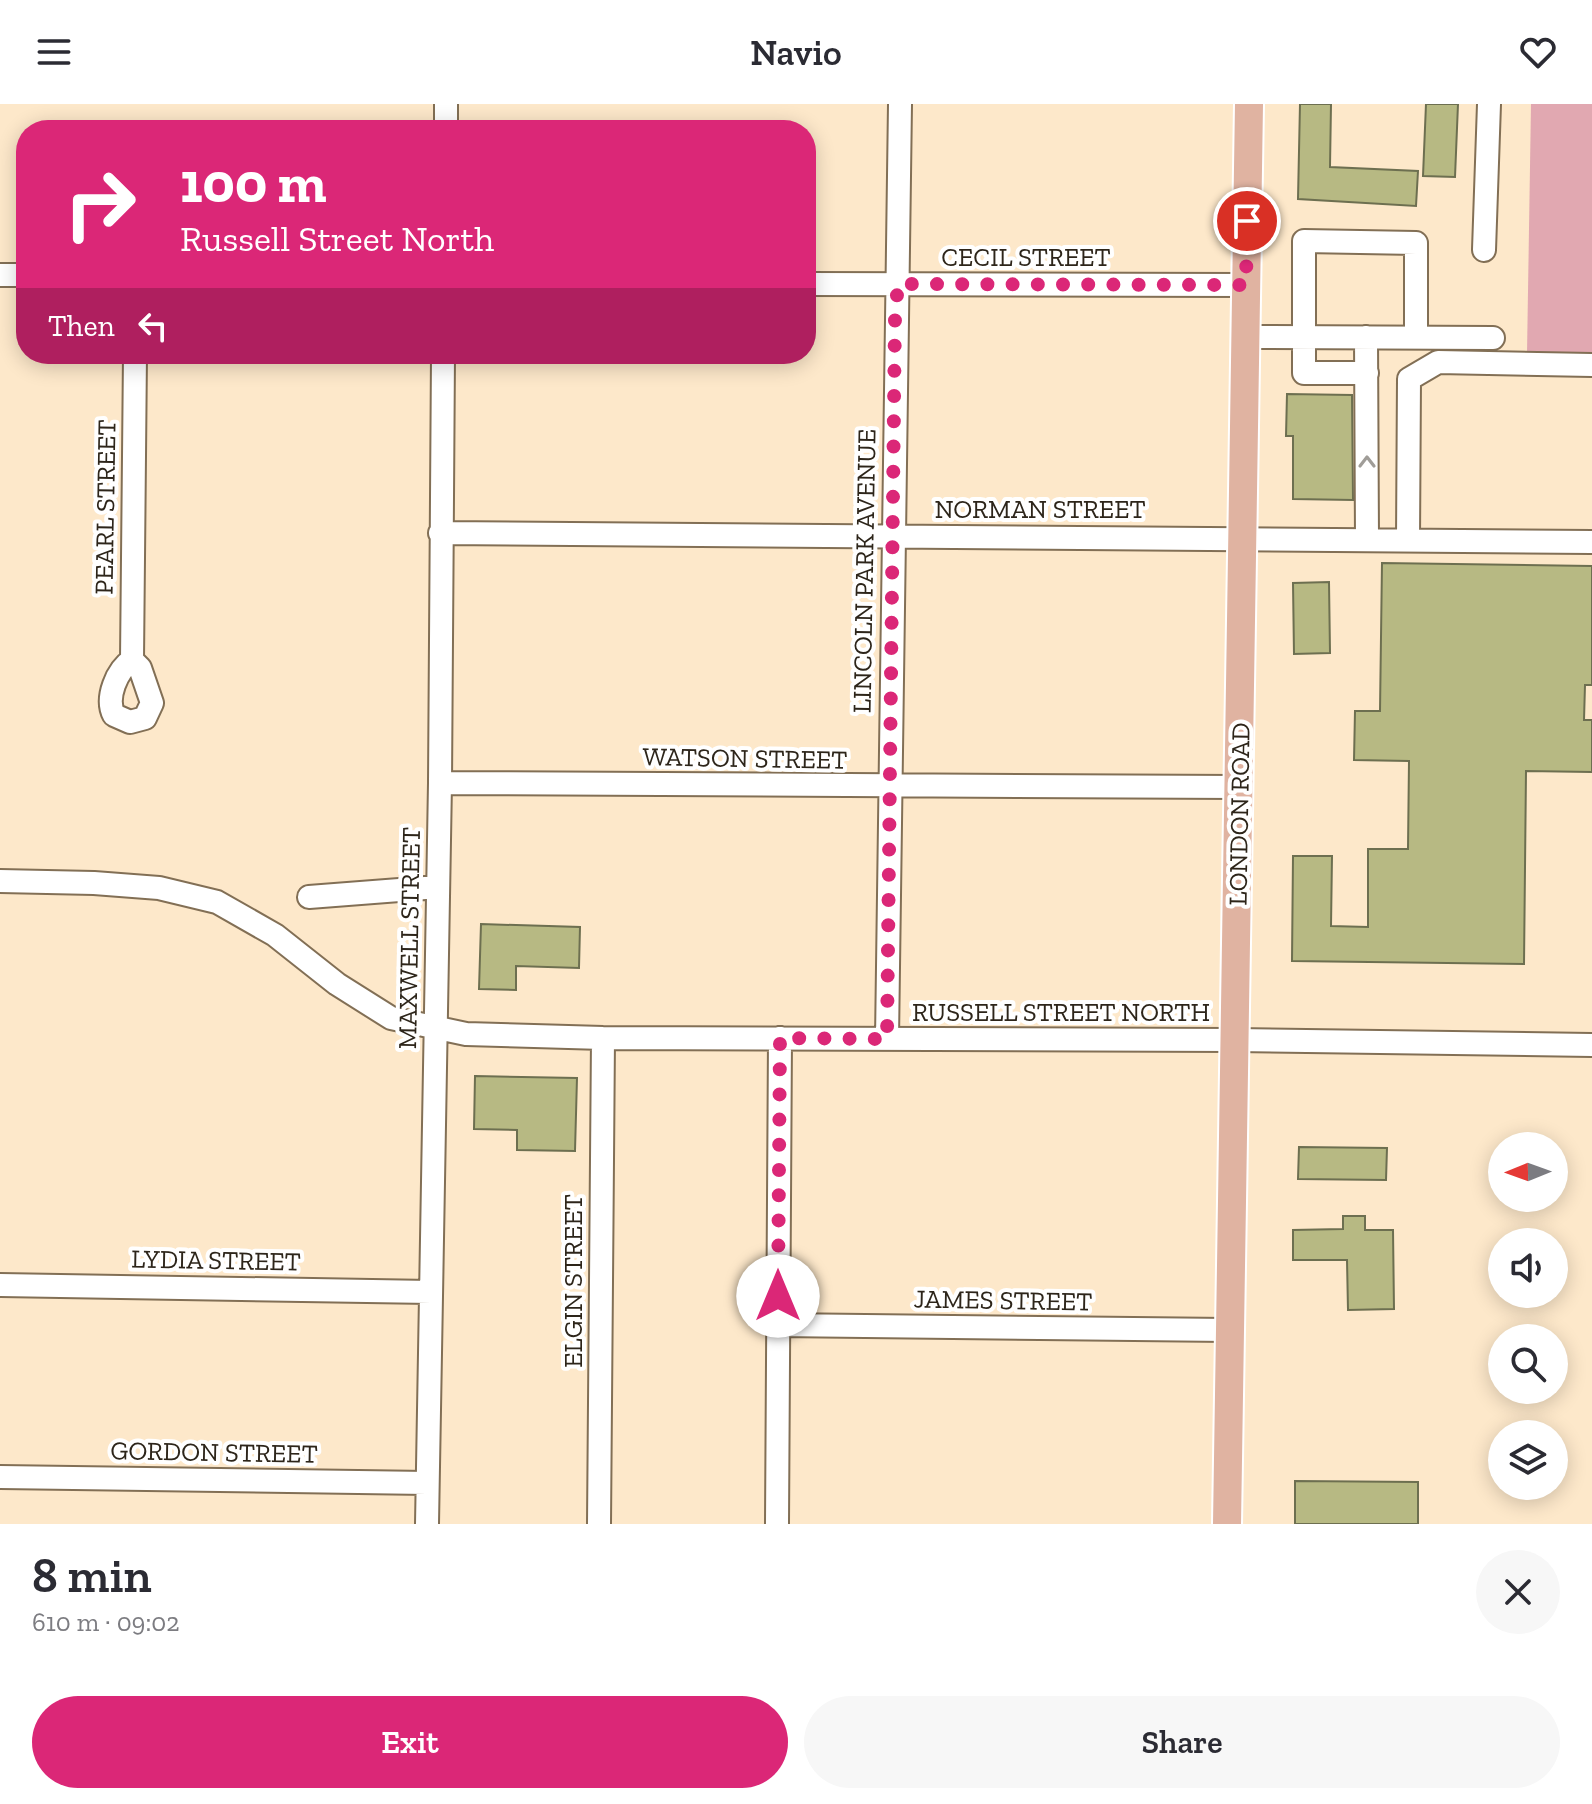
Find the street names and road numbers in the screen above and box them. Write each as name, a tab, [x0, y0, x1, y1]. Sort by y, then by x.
street label: CECIL STREET	[941, 241, 1111, 273]
street label: PEARL STREET	[87, 419, 123, 595]
street label: LINCOLN PARK AVENUE	[846, 429, 882, 713]
street label: NORMAN STREET	[934, 493, 1146, 525]
street label: LONDON ROAD	[1221, 722, 1257, 906]
street label: WATSON STREET	[642, 740, 848, 776]
street label: MAXWELL STREET	[391, 827, 427, 1049]
street label: RUSSELL STREET NORTH	[912, 996, 1210, 1028]
street label: ELGIN STREET	[557, 1194, 589, 1368]
street label: LYDIA STREET	[131, 1243, 301, 1277]
street label: JAMES STREET	[913, 1282, 1093, 1318]
street label: GORDON STREET	[110, 1434, 318, 1470]

